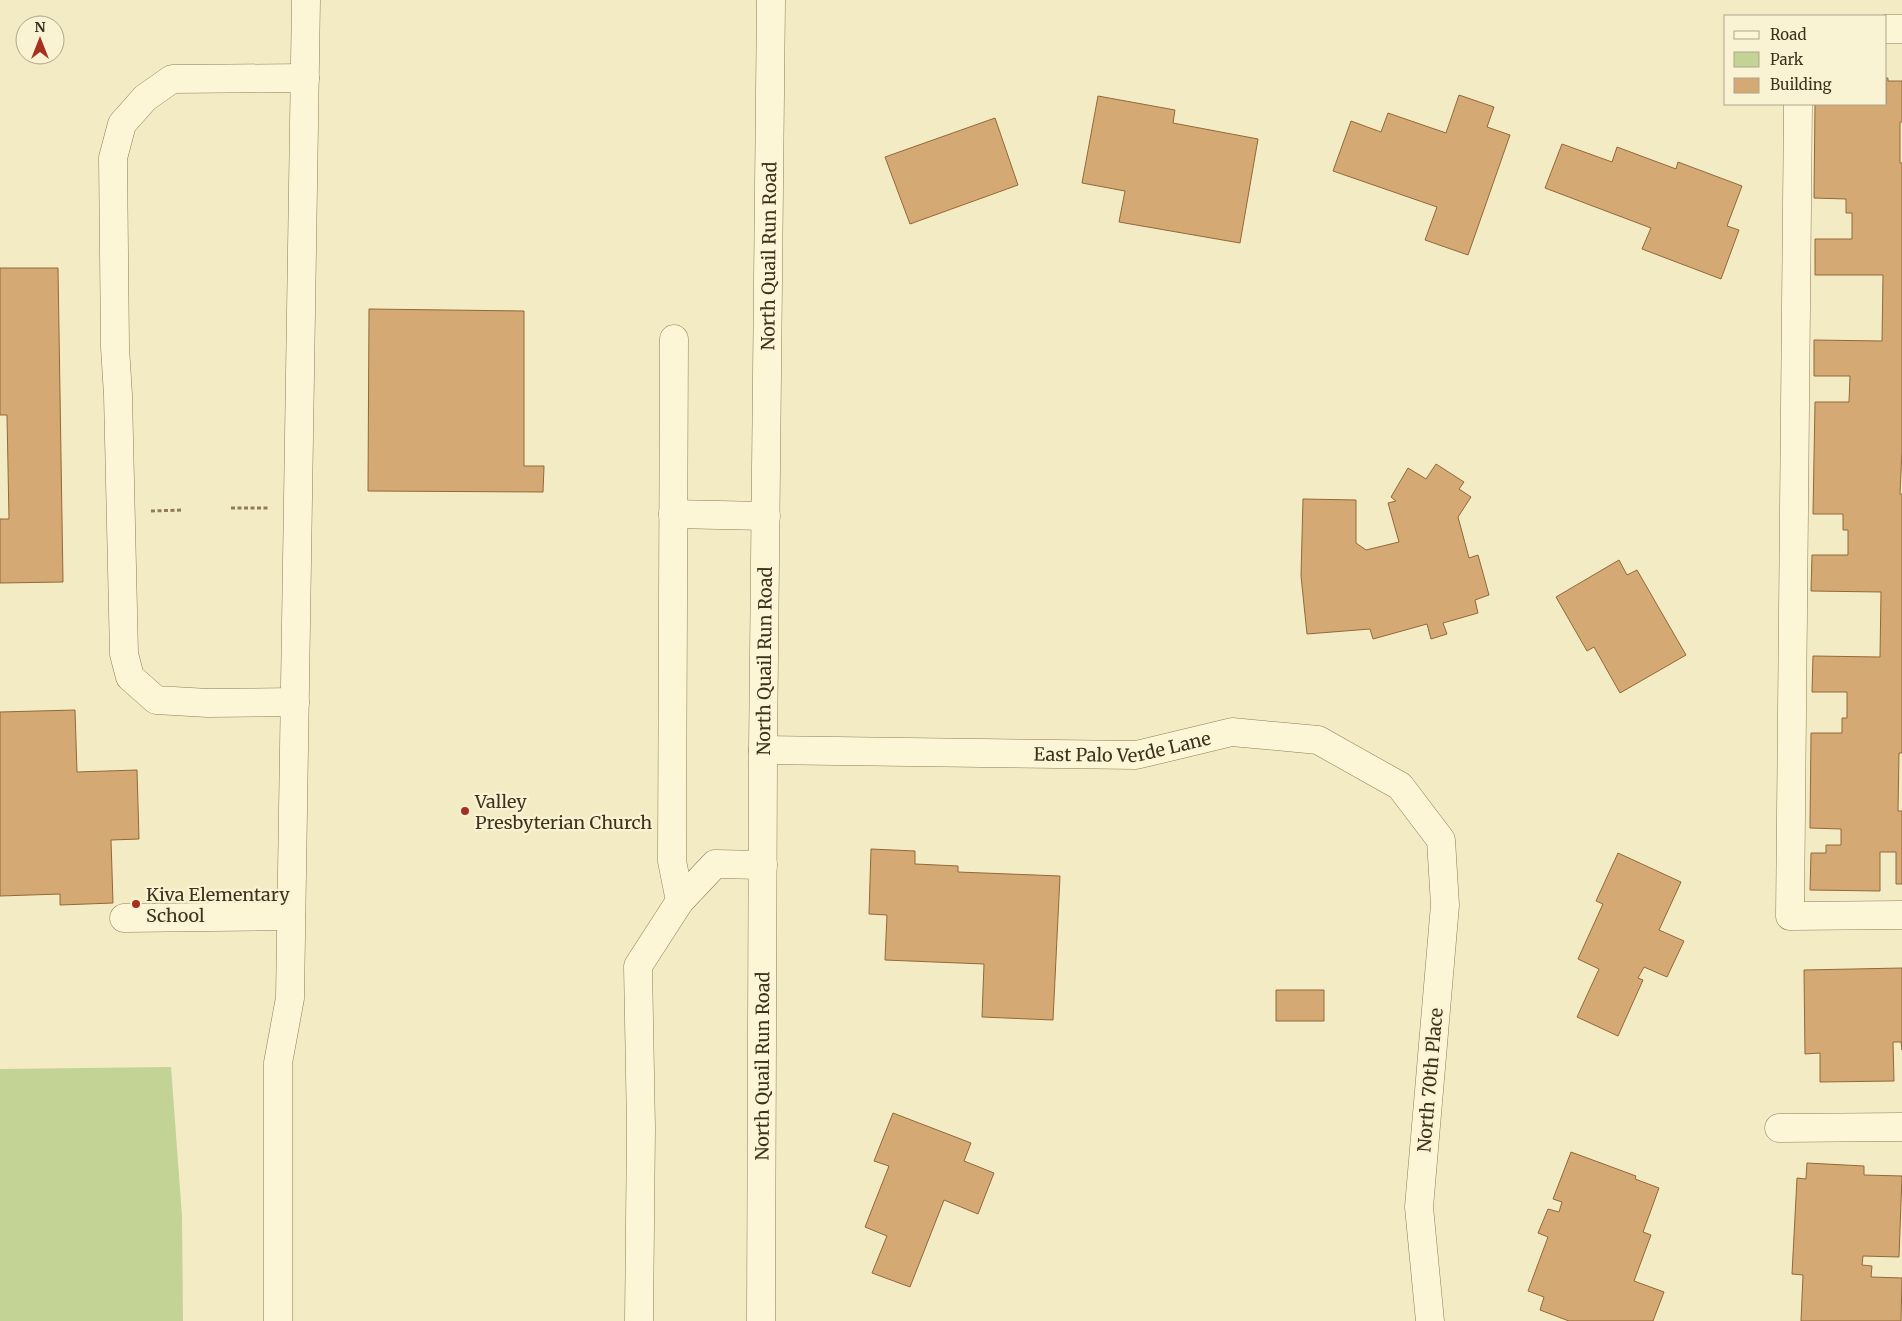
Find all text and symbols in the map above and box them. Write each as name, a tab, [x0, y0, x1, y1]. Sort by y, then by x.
north arrow	[15, 15, 65, 65]
legend	[1724, 15, 1887, 105]
text: N	[34, 18, 46, 36]
text: Road	[1770, 25, 1806, 44]
text: Park	[1770, 50, 1804, 69]
text: Building	[1770, 75, 1832, 94]
street label: North Quail Run Road	[756, 161, 781, 351]
street label: North Quail Run Road	[751, 566, 776, 756]
street label: East Palo Verde Lane	[1033, 726, 1213, 767]
place label: Valley Presbyterian Church	[474, 790, 652, 834]
marker: Valley Presbyterian Church	[459, 805, 471, 817]
place label: Kiva Elementary School	[146, 883, 290, 927]
marker: Kiva Elementary School	[130, 898, 142, 910]
street label: North Quail Run Road	[750, 971, 774, 1161]
street label: North 70th Place	[1412, 1007, 1448, 1153]

